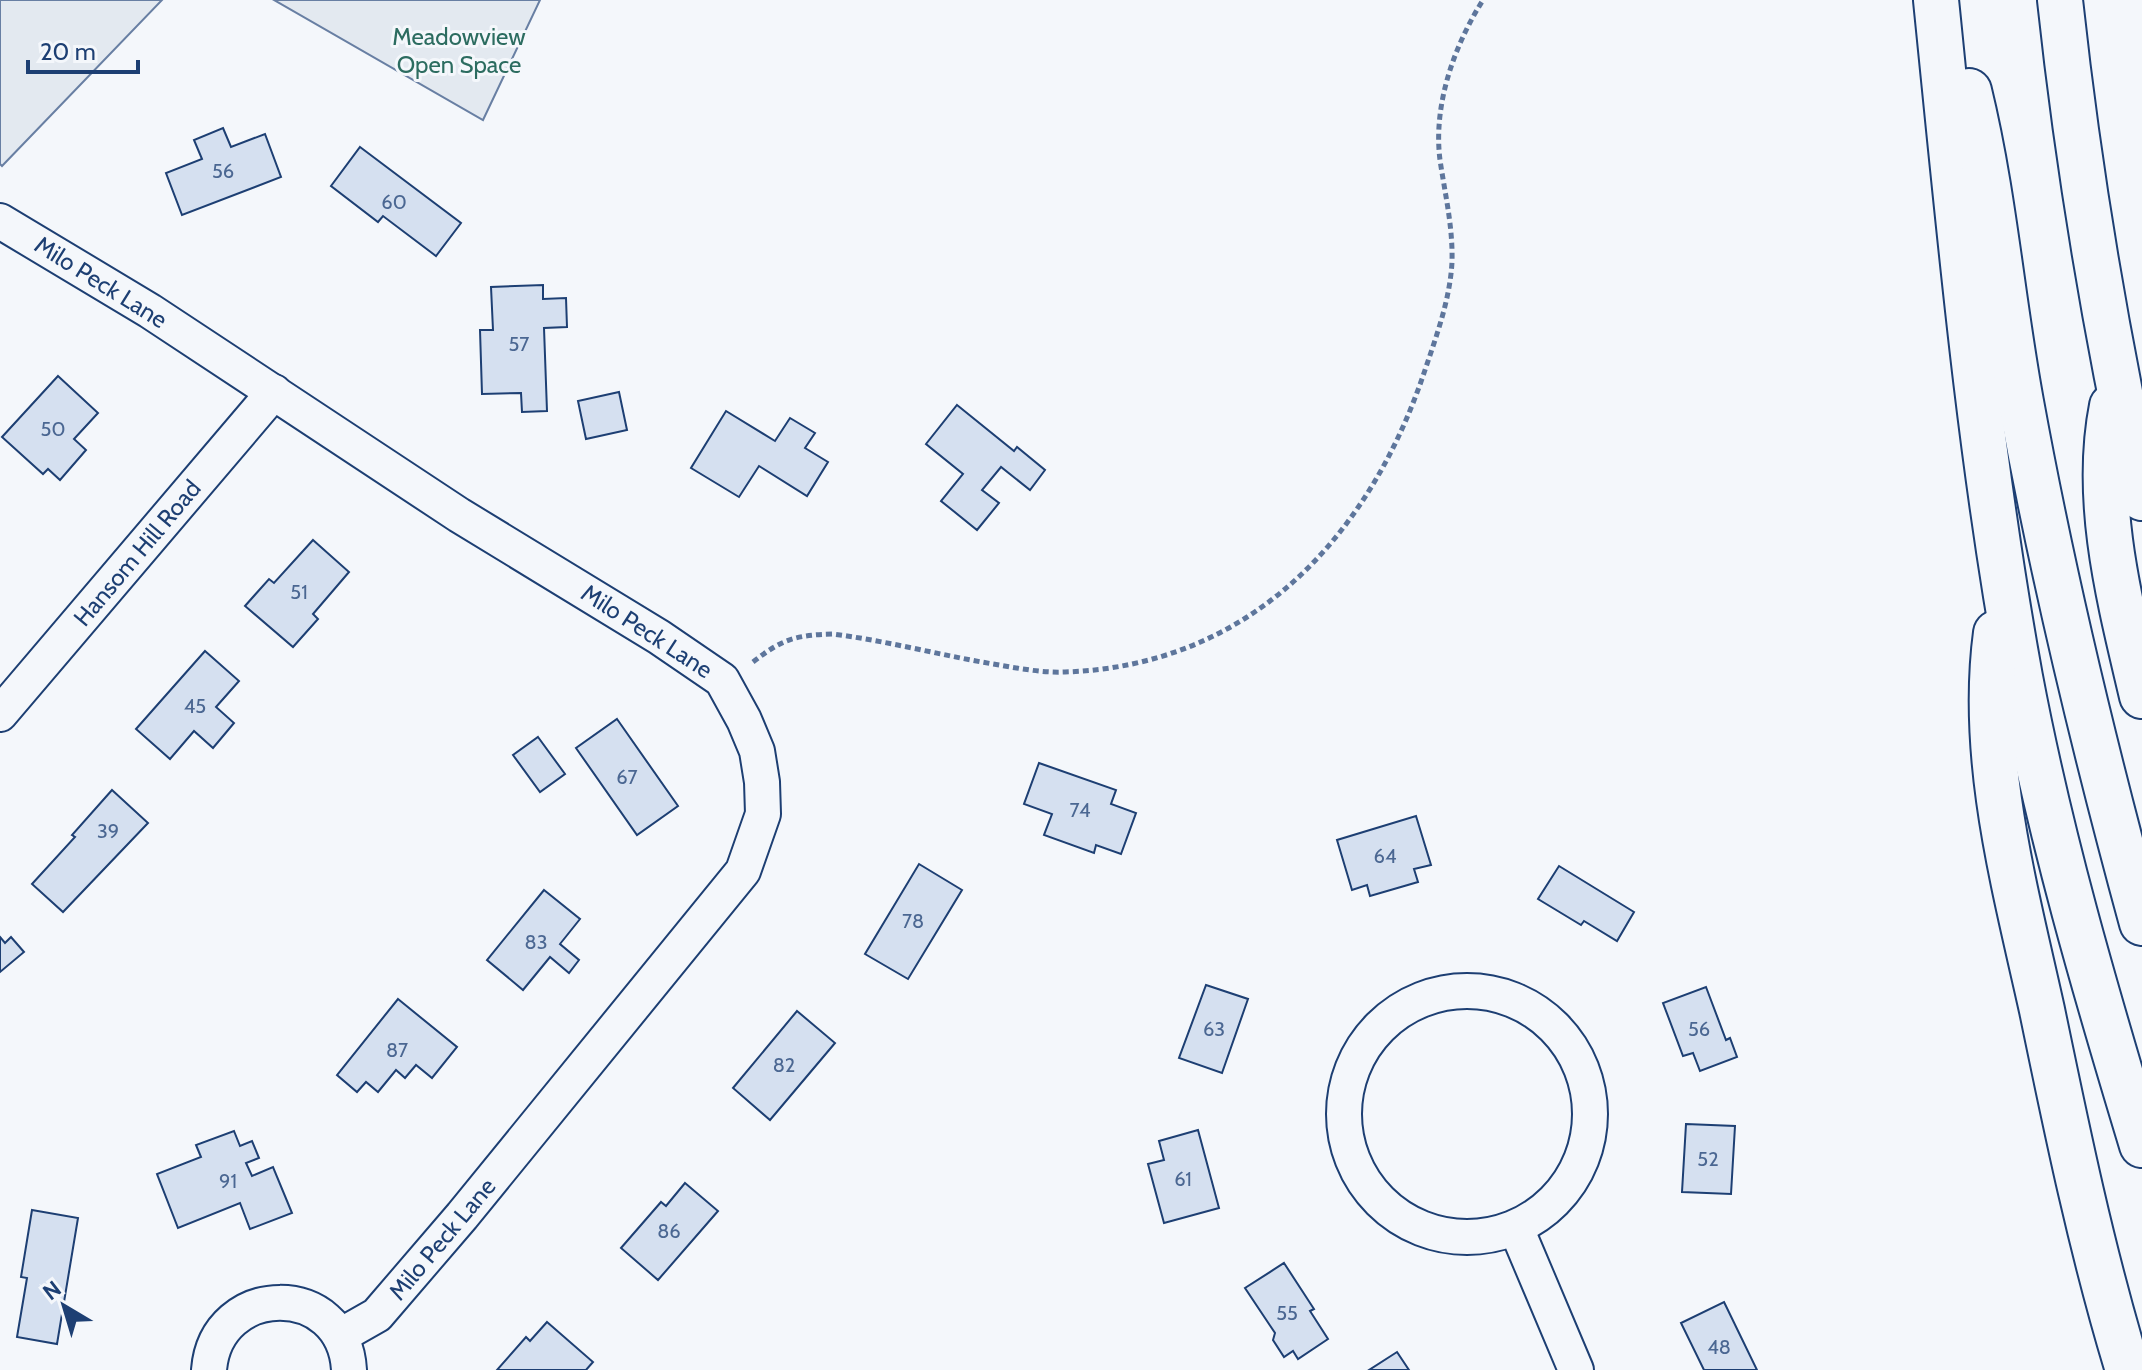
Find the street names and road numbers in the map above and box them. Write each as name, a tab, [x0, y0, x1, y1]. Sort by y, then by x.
street label: Milo Peck Lane	[30, 230, 172, 334]
street label: Hansom Hill Road	[67, 474, 207, 632]
street label: Milo Peck Lane	[576, 578, 718, 684]
street label: Milo Peck Lane	[383, 1172, 501, 1306]

